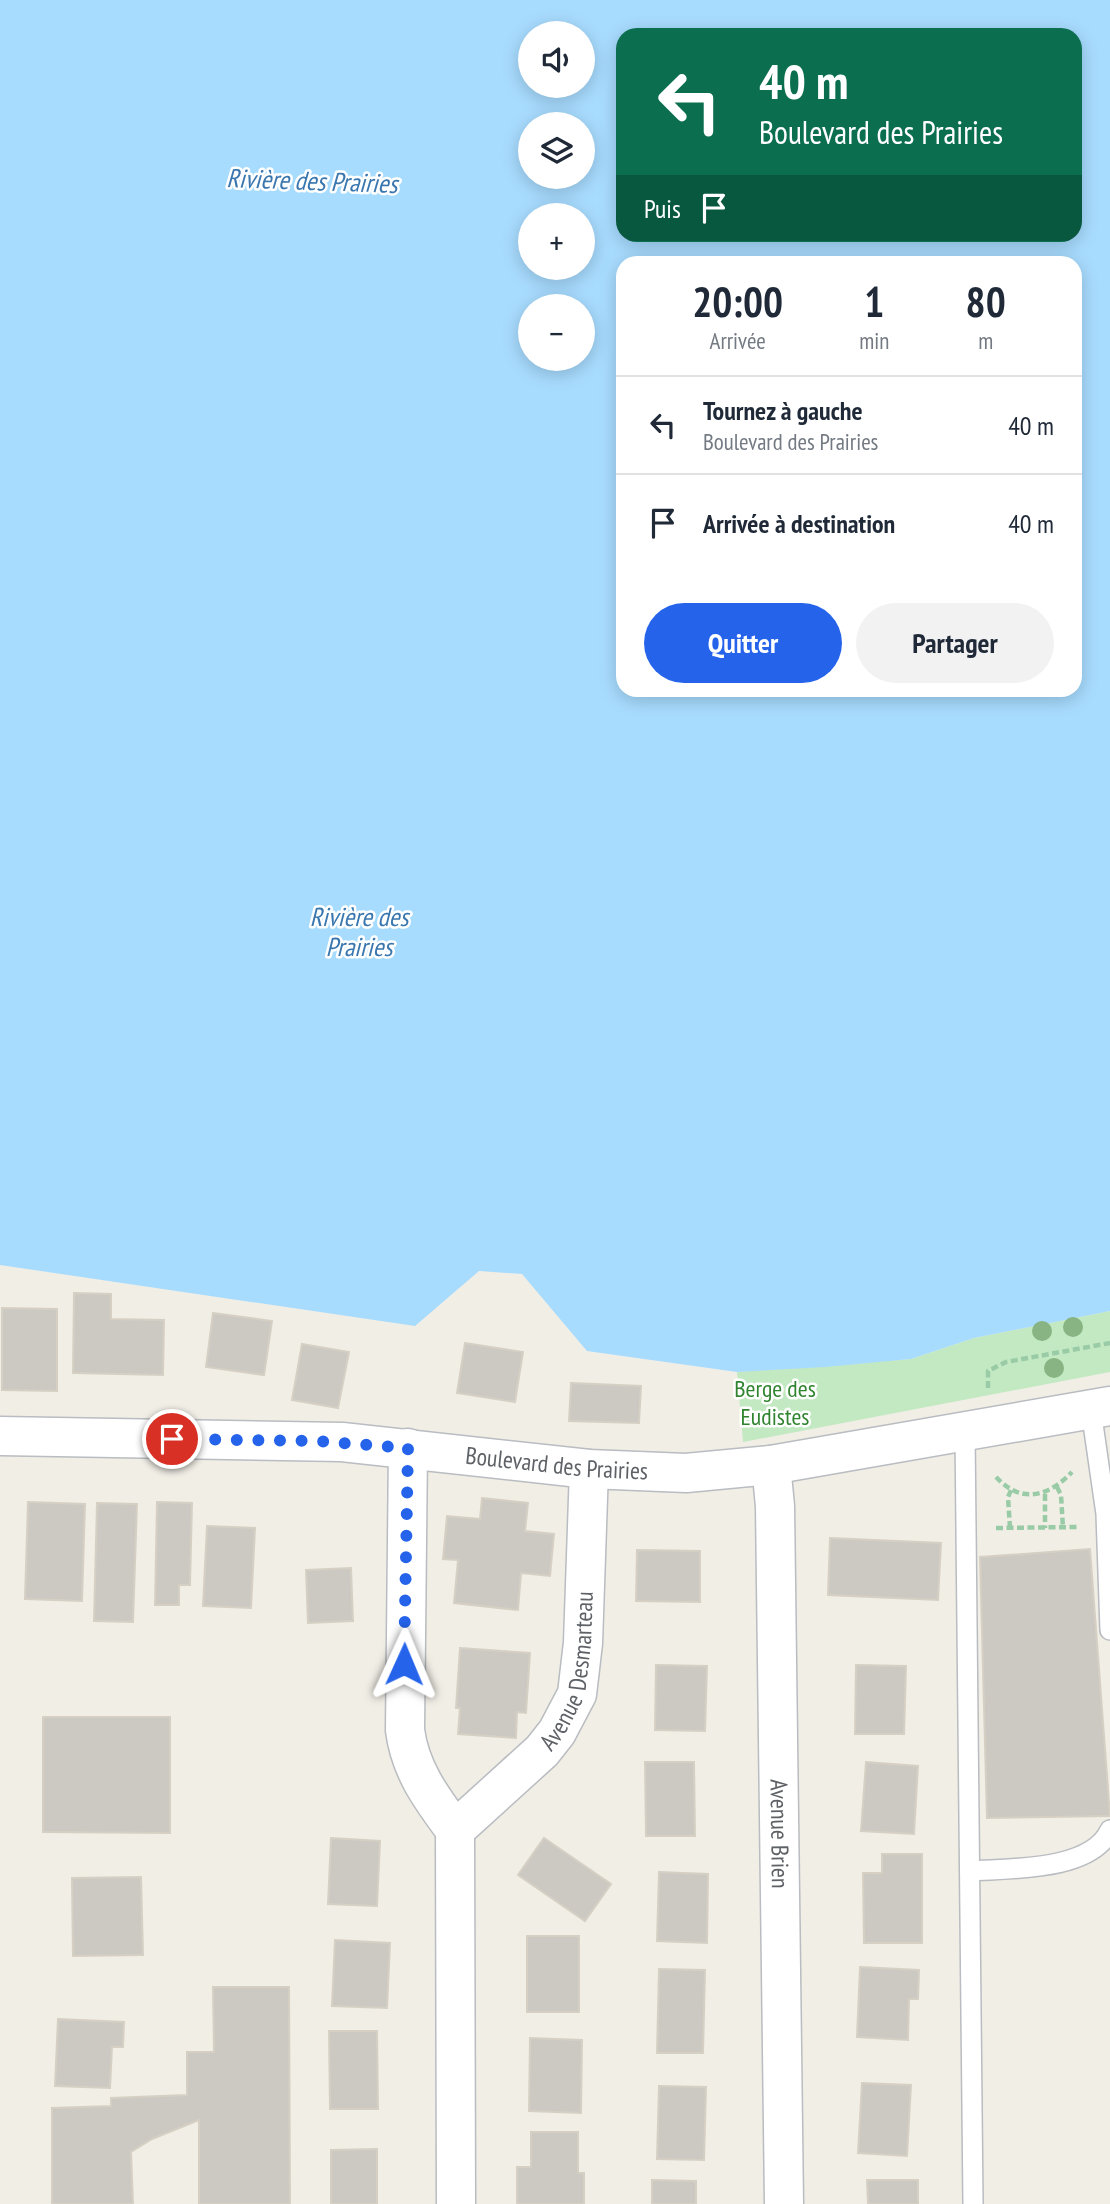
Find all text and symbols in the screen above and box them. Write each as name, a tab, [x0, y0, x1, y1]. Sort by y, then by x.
map controls	[518, 21, 595, 371]
button: sound	[518, 21, 595, 98]
text: 40 m	[759, 49, 848, 113]
icon: left	[644, 56, 735, 147]
text: Boulevard des Prairies	[759, 111, 1003, 153]
button: layers	[518, 112, 595, 189]
water label: Rivière des Prairies	[226, 161, 400, 200]
icon: arrive	[695, 189, 733, 227]
text: Puis	[644, 192, 681, 225]
button: +	[518, 203, 595, 280]
text: 20:00	[692, 274, 783, 329]
text: 1	[864, 274, 884, 329]
text: 80	[966, 274, 1006, 329]
button: −	[518, 294, 595, 371]
text: Arrivée	[710, 326, 766, 355]
text: min	[859, 326, 889, 355]
text: m	[978, 326, 993, 355]
text: Tournez à gauche	[703, 394, 863, 427]
icon: left	[644, 406, 682, 444]
text: 40 m	[1008, 409, 1054, 442]
text: Boulevard des Prairies	[703, 427, 878, 456]
icon: arrive	[644, 504, 682, 542]
text: Arrivée à destination	[703, 507, 895, 540]
text: 40 m	[1008, 507, 1054, 540]
button: Quitter	[644, 603, 842, 683]
button: Partager	[856, 603, 1054, 683]
water label: Rivière des Prairies	[310, 900, 411, 963]
park label: Berge des Eudistes	[734, 1373, 816, 1432]
pin	[142, 1409, 202, 1469]
icon: arrive	[153, 1420, 191, 1458]
street label: Boulevard des Prairies	[464, 1440, 649, 1486]
street label: Avenue Desmarteau	[532, 1591, 600, 1756]
position arrow	[367, 1627, 441, 1701]
street label: Avenue Brien	[764, 1779, 796, 1889]

